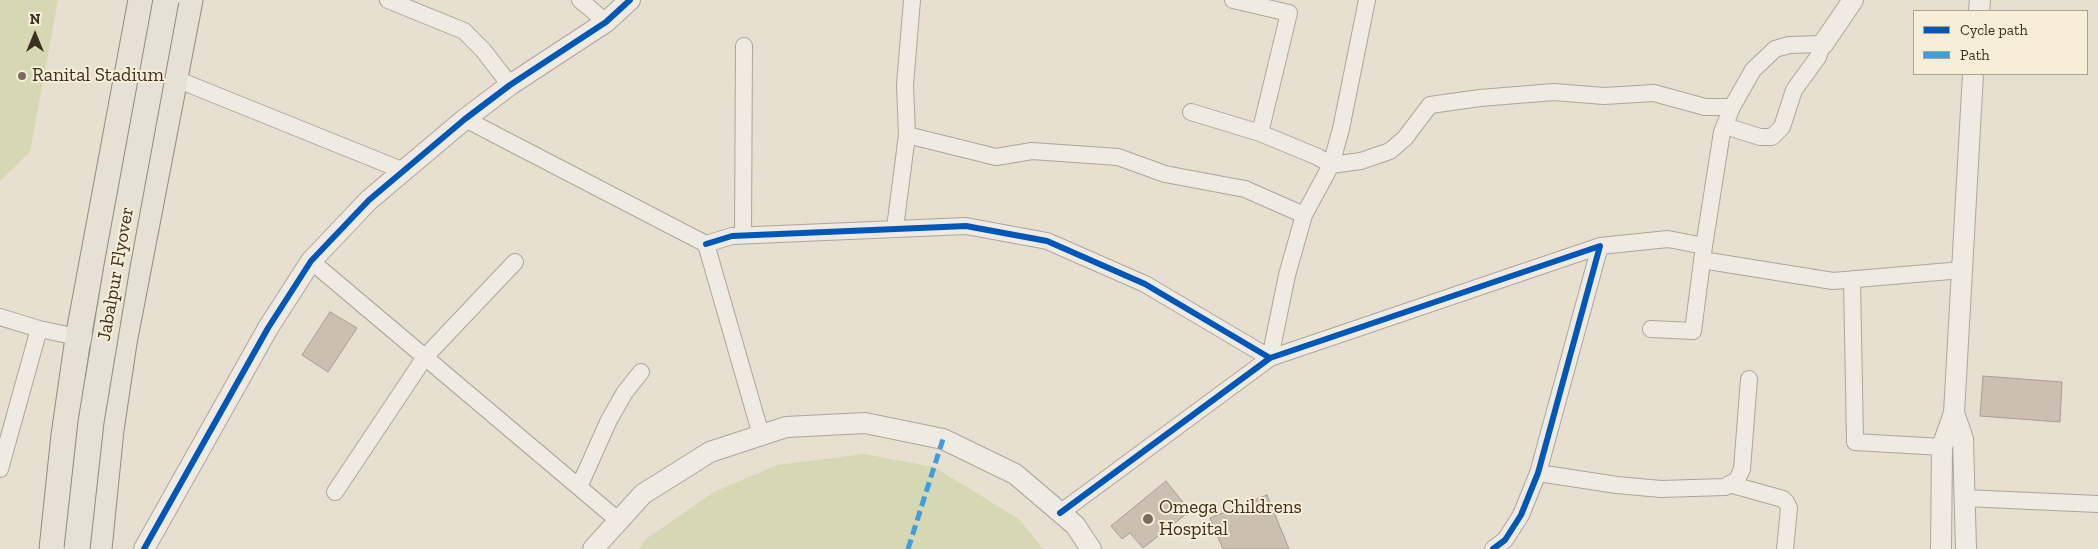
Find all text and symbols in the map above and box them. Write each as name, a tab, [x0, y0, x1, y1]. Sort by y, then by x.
north arrow	[10, 10, 60, 60]
legend	[1913, 10, 2088, 75]
text: N	[30, 11, 40, 28]
text: Cycle path	[1960, 21, 2028, 39]
text: Path	[1960, 46, 1990, 64]
place label: Ranital Stadium	[32, 65, 164, 87]
marker: Ranital Stadium	[16, 70, 28, 82]
street label: Jabalpur Flyover	[93, 205, 139, 343]
place label: Omega Childrens Hospital	[1159, 497, 1302, 541]
marker: Omega Childrens Hospital	[1141, 512, 1155, 526]

